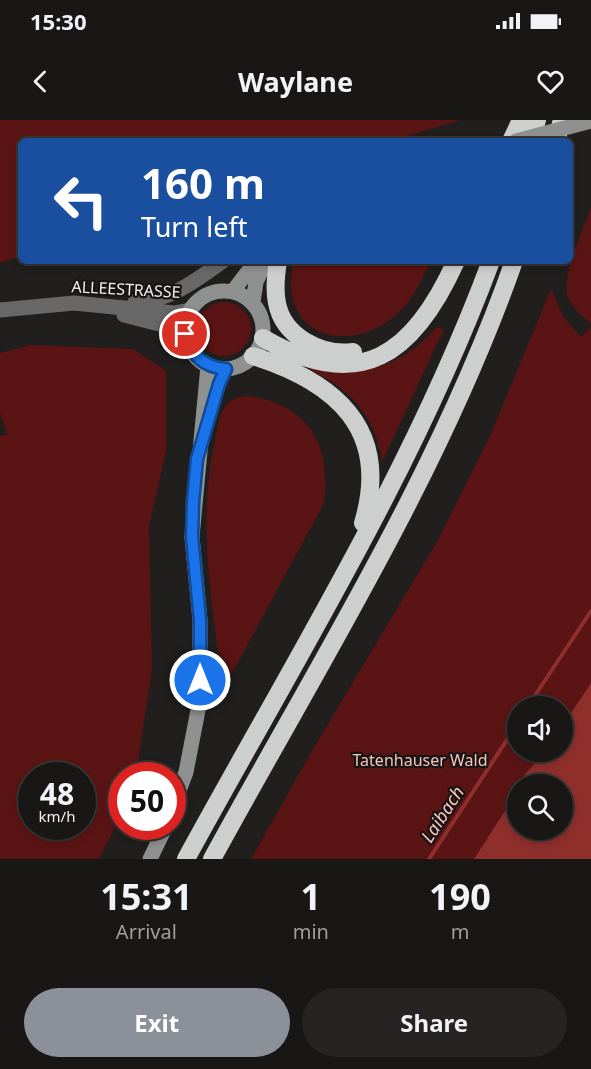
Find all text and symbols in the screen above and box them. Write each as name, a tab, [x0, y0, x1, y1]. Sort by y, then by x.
text: 15:30	[30, 6, 87, 36]
text: Waylane	[238, 63, 353, 100]
icon: back	[24, 65, 57, 98]
icon: heart	[534, 65, 567, 98]
text: 160 m	[141, 154, 265, 211]
icon: left	[42, 162, 120, 240]
text: Turn left	[141, 208, 247, 245]
street label: ALLEESTRASSE	[71, 275, 181, 303]
pin	[159, 308, 210, 359]
icon: arrive	[168, 317, 201, 350]
position arrow	[168, 648, 232, 712]
map controls	[507, 696, 573, 840]
button: sound	[507, 696, 573, 762]
park label: Tatenhauser Wald	[353, 749, 488, 771]
speed limit sign: 50	[108, 762, 186, 840]
text: 48	[40, 773, 74, 814]
button: search	[507, 774, 573, 840]
water label: Laibach	[415, 781, 469, 847]
text: km/h	[39, 806, 75, 826]
text: 15:31	[100, 872, 193, 921]
text: 1	[301, 872, 321, 921]
text: 190	[429, 872, 491, 921]
text: Arrival	[116, 918, 177, 945]
text: min	[293, 918, 329, 945]
text: m	[451, 918, 469, 945]
button: Exit	[24, 988, 290, 1057]
button: Share	[302, 988, 567, 1057]

